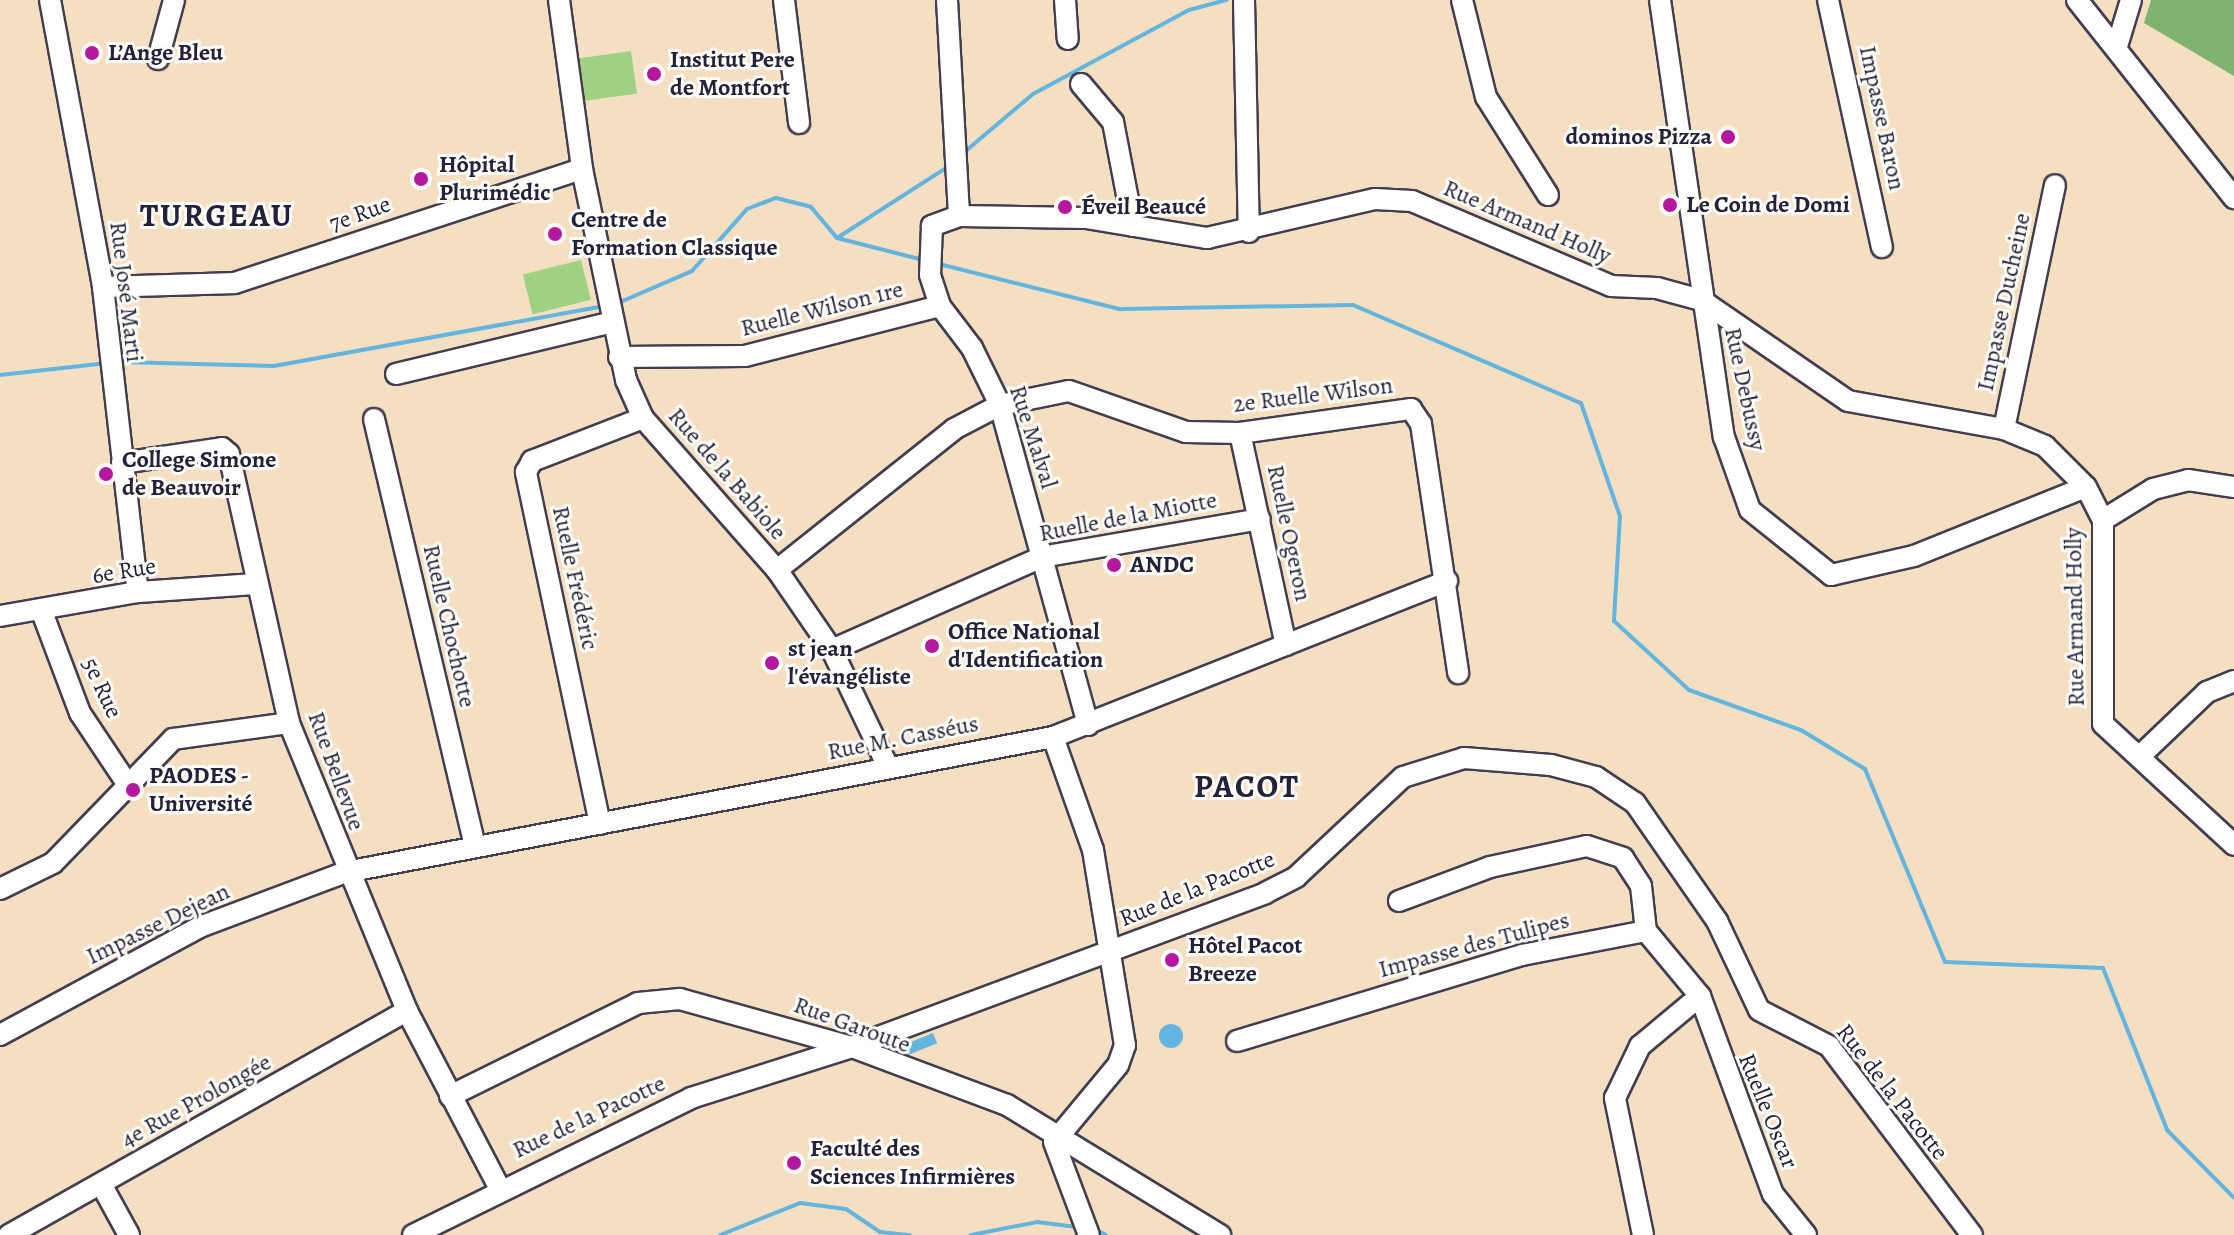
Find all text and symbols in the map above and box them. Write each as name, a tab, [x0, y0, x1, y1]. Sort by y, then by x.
place label: L’Ange Bleu	[108, 39, 223, 67]
street label: Impasse Baron	[1853, 43, 1911, 193]
marker: L’Ange Bleu	[83, 44, 101, 62]
place label: Institut Pere de Montfort	[670, 46, 795, 102]
marker: Institut Pere de Montfort	[645, 65, 663, 83]
place label: dominos Pizza	[1565, 123, 1712, 151]
marker: dominos Pizza	[1719, 128, 1737, 146]
place label: Hôpital Plurimédic	[439, 151, 551, 207]
marker: Hôpital Plurimédic	[410, 168, 432, 190]
street label: Rue Armand Holly	[1439, 174, 1615, 270]
street label: 7e Rue	[325, 190, 395, 238]
place label: Le Coin de Domi	[1686, 191, 1850, 219]
place label: Éveil Beaucé	[1081, 193, 1206, 221]
district label: TURGEAU	[140, 196, 294, 234]
marker: Le Coin de Domi	[1661, 196, 1679, 214]
marker: Éveil Beaucé	[1056, 198, 1074, 216]
place label: Centre de Formation Classique	[571, 206, 778, 262]
street label: Impasse Ducheine	[1971, 210, 2037, 394]
street label: Rue José Marti	[103, 220, 149, 364]
marker: Centre de Formation Classique	[546, 225, 564, 243]
street label: Ruelle Wilson 1re	[738, 275, 906, 343]
street label: Rue Debussy	[1718, 325, 1772, 453]
street label: 2e Ruelle Wilson	[1232, 371, 1394, 419]
street label: Rue Malval	[1003, 382, 1063, 492]
street label: Rue de la Babiole	[662, 402, 792, 546]
place label: College Simone de Beauvoir	[122, 446, 276, 502]
street label: Ruelle Ogeron	[1261, 462, 1317, 604]
marker: College Simone de Beauvoir	[97, 465, 115, 483]
street label: Ruelle de la Miotte	[1037, 486, 1219, 548]
street label: Ruelle Frédéric	[546, 504, 604, 652]
street label: Rue Armand Holly	[2059, 527, 2091, 707]
street label: Ruelle Chochotte	[416, 542, 482, 710]
place label: ANDC	[1130, 551, 1194, 579]
street label: 6e Rue	[90, 552, 158, 590]
marker: ANDC	[1105, 556, 1123, 574]
place label: Office National d'Identification	[948, 618, 1103, 674]
place label: st jean l'évangéliste	[788, 635, 911, 691]
marker: Office National d'Identification	[923, 637, 941, 655]
street label: 5e Rue	[76, 653, 128, 723]
marker: st jean l'évangéliste	[763, 654, 781, 672]
street label: Rue Bellevue	[301, 708, 371, 834]
street label: Rue M. Casséus	[825, 709, 981, 767]
place label: PAODES - Université	[149, 762, 253, 818]
district label: PACOT	[1194, 767, 1300, 805]
marker: PAODES - Université	[124, 781, 142, 799]
street label: Rue de la Pacotte	[1115, 845, 1279, 933]
street label: Impasse Dejean	[82, 877, 234, 971]
street label: Impasse des Tulipes	[1376, 906, 1572, 984]
place label: Hôtel Pacot Breeze	[1188, 932, 1302, 988]
marker: Hôtel Pacot Breeze	[1163, 951, 1181, 969]
street label: Rue Garoute	[790, 991, 914, 1059]
street label: Rue de la Pacotte	[1830, 1018, 1954, 1166]
street label: 4e Rue Prolongée	[116, 1048, 276, 1154]
street label: Ruelle Oscar	[1732, 1049, 1804, 1173]
street label: Rue de la Pacotte	[508, 1069, 670, 1165]
place label: Faculté des Sciences Infirmières	[810, 1135, 1015, 1191]
marker: Faculté des Sciences Infirmières	[785, 1154, 803, 1172]

